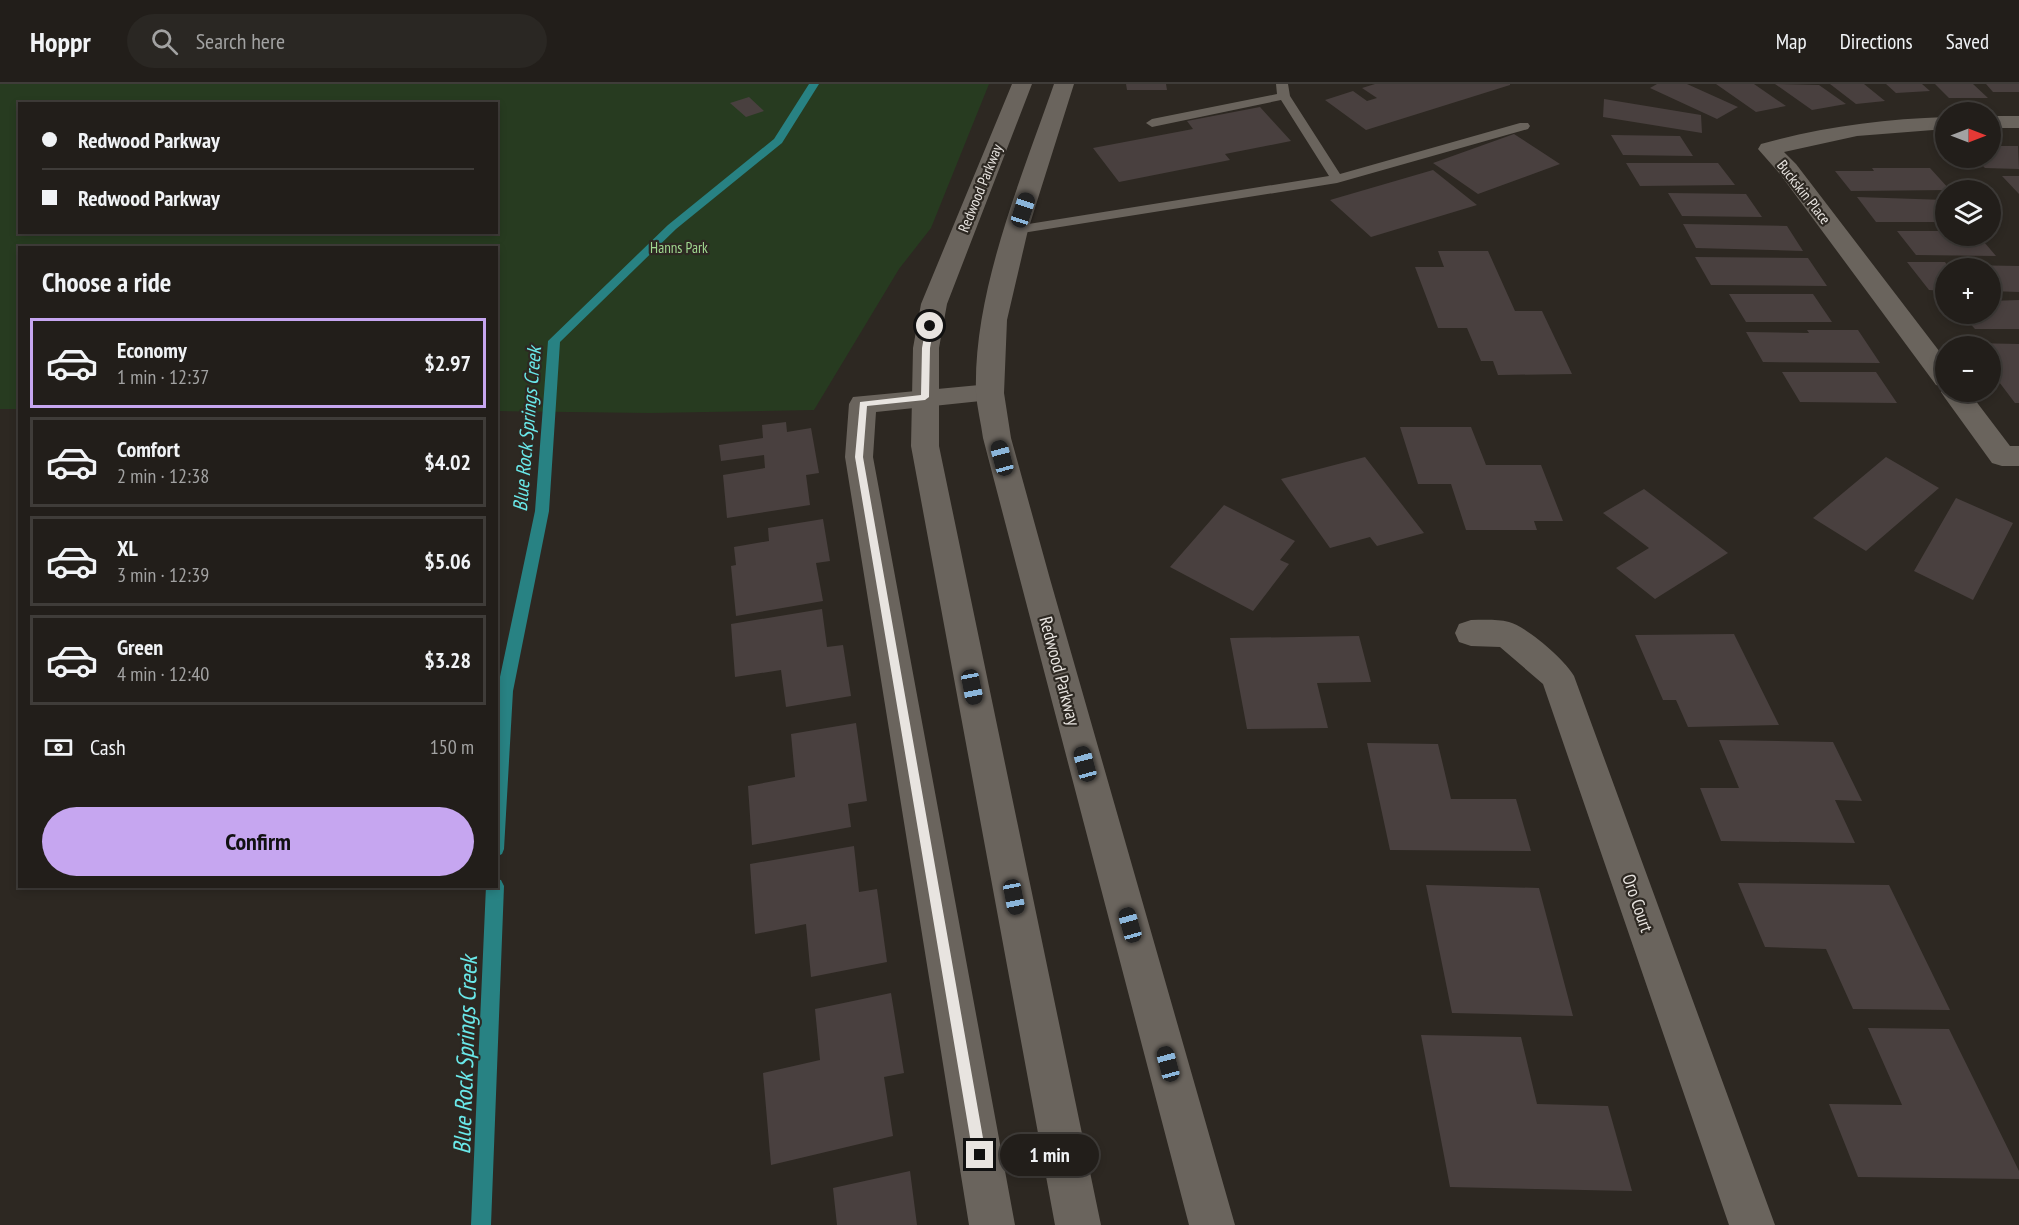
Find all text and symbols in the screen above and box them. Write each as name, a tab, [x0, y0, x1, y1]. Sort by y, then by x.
search box	[127, 14, 547, 68]
text: Hoppr	[30, 23, 91, 60]
icon: search	[148, 25, 181, 58]
text: Search here	[196, 27, 285, 55]
text: Map	[1776, 28, 1807, 55]
text: Directions	[1840, 28, 1913, 55]
text: Saved	[1946, 28, 1989, 55]
north arrow	[1935, 102, 2001, 168]
map controls	[1935, 102, 2001, 402]
text: Redwood Parkway	[78, 126, 220, 154]
street label: Redwood Parkway	[954, 141, 1006, 235]
street label: Buckskin Place	[1773, 156, 1835, 228]
button: layers	[1935, 180, 2001, 246]
text: Redwood Parkway	[78, 184, 220, 212]
car	[1009, 190, 1037, 230]
park label: Hanns Park	[650, 238, 708, 257]
button: +	[1935, 258, 2001, 324]
text: Choose a ride	[42, 265, 171, 299]
route start	[916, 312, 943, 339]
icon: car	[45, 336, 99, 390]
text: Economy	[117, 336, 187, 364]
button: −	[1935, 336, 2001, 402]
water label: Blue Rock Springs Creek	[507, 343, 547, 513]
text: $2.97	[424, 349, 471, 377]
text: 1 min · 12:37	[117, 364, 209, 390]
icon: car	[45, 435, 99, 489]
text: Comfort	[117, 435, 180, 463]
car	[989, 438, 1015, 478]
text: $4.02	[424, 448, 471, 476]
text: 2 min · 12:38	[117, 463, 209, 489]
icon: car	[45, 534, 99, 588]
text: XL	[117, 534, 138, 562]
text: $5.06	[424, 547, 471, 575]
text: 3 min · 12:39	[117, 562, 209, 588]
street label: Redwood Parkway	[1034, 614, 1086, 728]
icon: car	[45, 633, 99, 687]
text: Green	[117, 633, 163, 661]
text: $3.28	[424, 646, 471, 674]
text: 4 min · 12:40	[117, 661, 209, 687]
car	[960, 668, 984, 706]
icon: cash	[42, 731, 75, 764]
text: Cash	[90, 733, 126, 761]
text: 150 m	[430, 734, 474, 760]
car	[1072, 744, 1098, 784]
button: Confirm	[42, 807, 474, 876]
street label: Oro Court	[1617, 871, 1659, 935]
car	[1002, 878, 1026, 916]
car	[1116, 905, 1144, 945]
water label: Blue Rock Springs Creek	[446, 953, 484, 1155]
car	[1155, 1044, 1181, 1084]
callout: 1 min	[1001, 1134, 1100, 1176]
route end	[966, 1141, 993, 1168]
text: 1 min	[1029, 1142, 1070, 1168]

